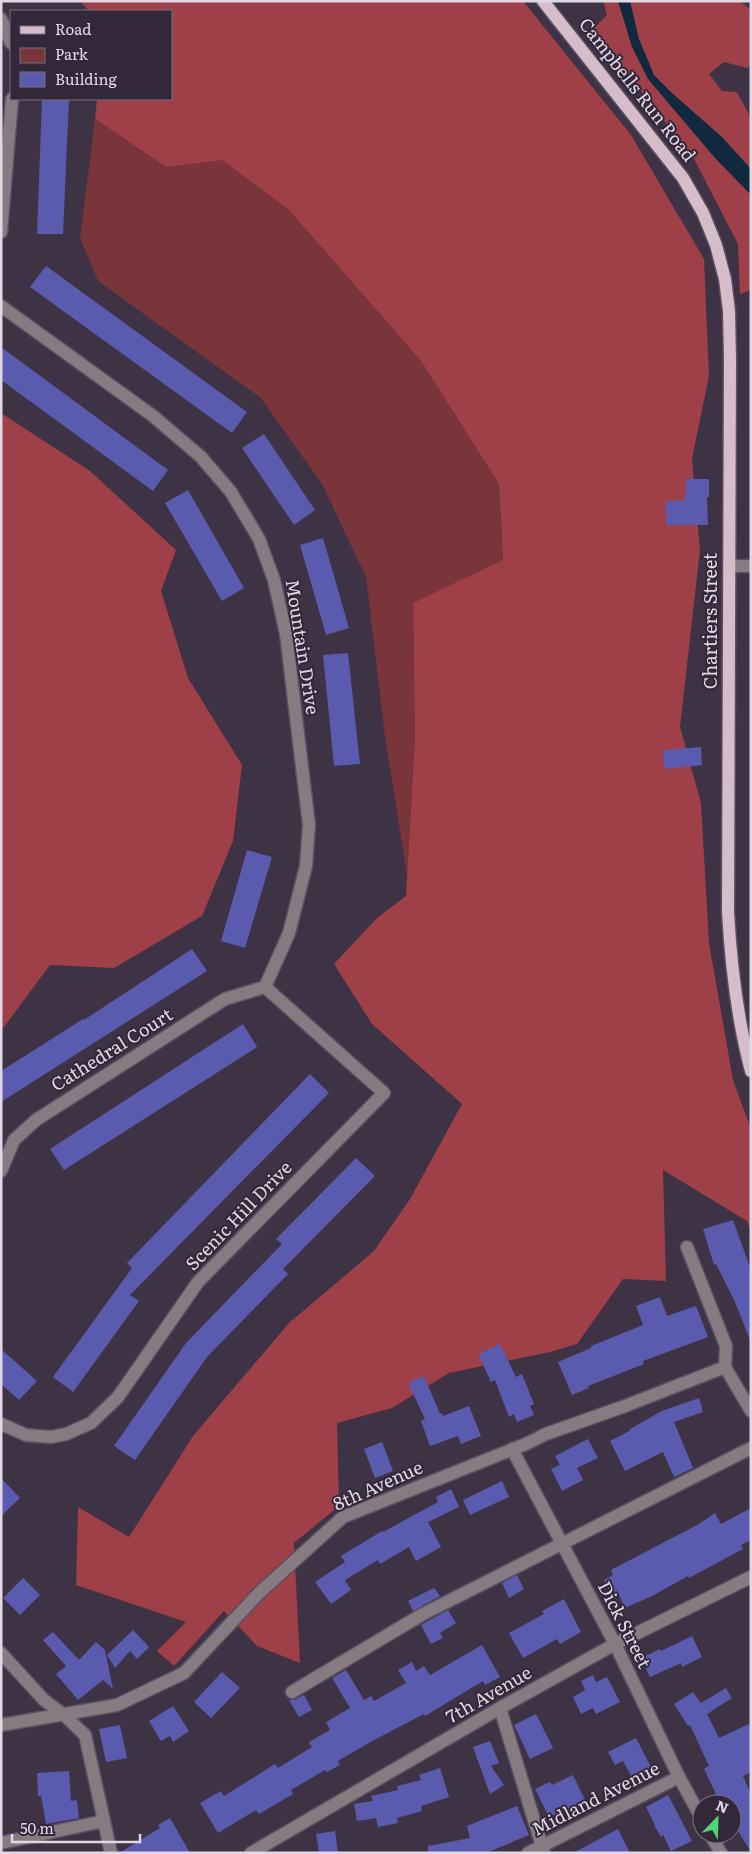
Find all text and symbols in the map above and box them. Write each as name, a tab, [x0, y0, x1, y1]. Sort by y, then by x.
legend	[10, 10, 172, 100]
street label: Campbells Run Road	[573, 11, 703, 167]
text: Road	[55, 17, 91, 40]
text: Park	[55, 42, 89, 65]
text: Building	[55, 67, 117, 90]
street label: Chartiers Street	[696, 552, 723, 689]
street label: Mountain Drive	[279, 577, 327, 716]
street label: Cathedral Court	[45, 1000, 178, 1097]
street label: Scenic Hill Drive	[178, 1154, 297, 1276]
street label: 8th Avenue	[328, 1453, 427, 1516]
street label: Dick Street	[592, 1576, 659, 1673]
street label: 7th Avenue	[440, 1658, 536, 1729]
street label: Midland Avenue	[527, 1754, 664, 1841]
north arrow	[692, 1794, 742, 1844]
text: N	[713, 1795, 732, 1818]
scale bar	[12, 1812, 140, 1844]
text: 50 m	[20, 1816, 54, 1839]

